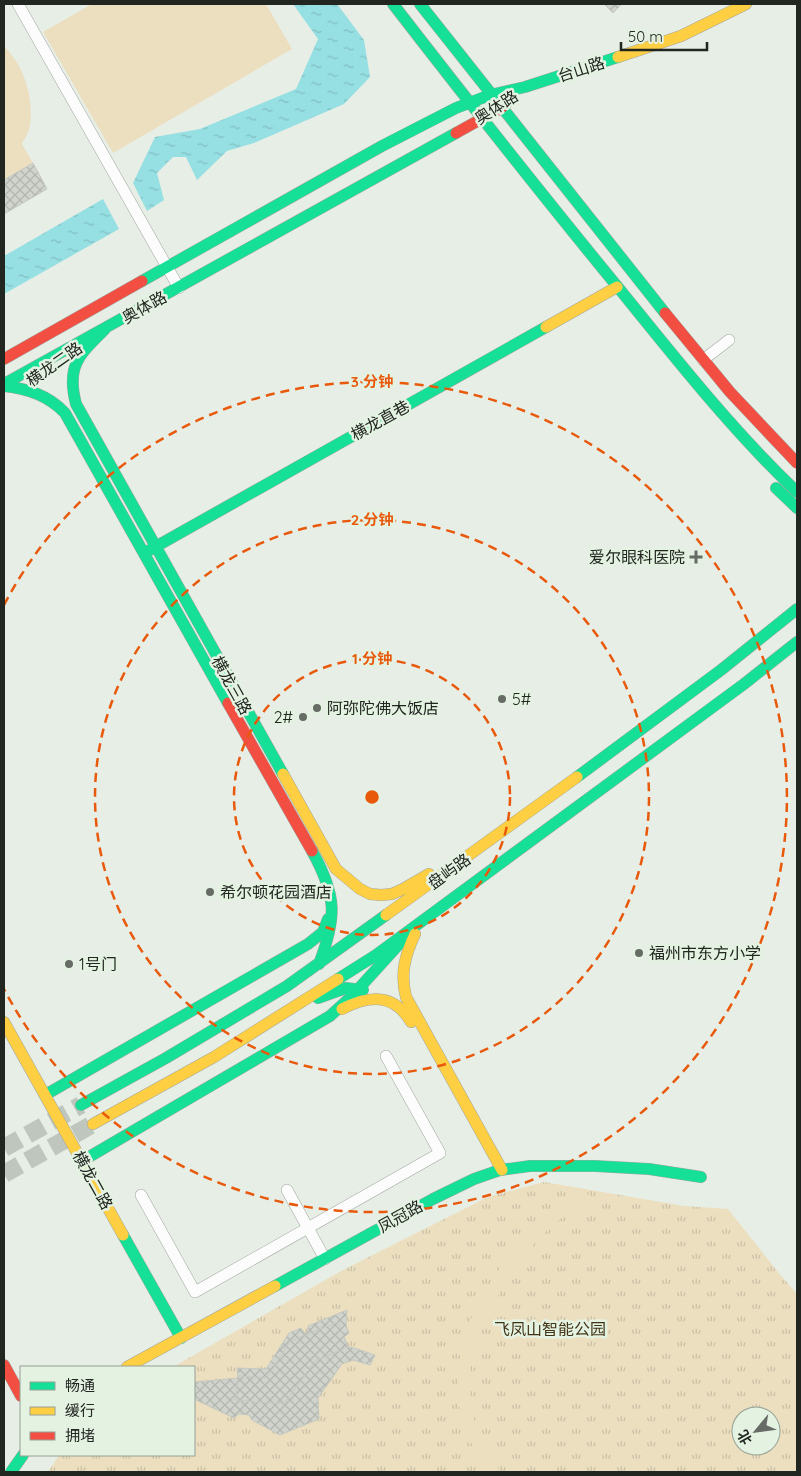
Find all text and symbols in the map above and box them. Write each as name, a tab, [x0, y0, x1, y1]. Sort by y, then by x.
scale bar	[621, 20, 707, 52]
text: 50 m	[628, 27, 663, 46]
street label: 台山路	[555, 52, 607, 86]
street label: 奥体路	[470, 86, 522, 128]
street label: 奥体路	[118, 287, 170, 327]
street label: 横龙二路	[22, 337, 86, 391]
text: 3 分钟	[351, 372, 393, 391]
street label: 横龙直巷	[347, 396, 413, 444]
text: 2 分钟	[351, 510, 393, 529]
place label: 爱尔眼科医院	[589, 547, 685, 567]
marker: 爱尔眼科医院	[689, 550, 703, 564]
text: 1 分钟	[352, 649, 392, 668]
street label: 横龙三路	[208, 652, 256, 718]
place label: 5#	[512, 689, 532, 709]
marker: 5#	[496, 693, 508, 705]
place label: 阿弥陀佛大饭店	[327, 698, 439, 718]
marker: 阿弥陀佛大饭店	[311, 702, 323, 714]
place label: 2#	[274, 707, 294, 727]
marker: 2#	[297, 711, 309, 723]
centre of rings	[363, 788, 381, 806]
street label: 盘屿路	[424, 849, 474, 893]
place label: 希尔顿花园酒店	[220, 882, 332, 902]
marker: 希尔顿花园酒店	[204, 886, 216, 898]
place label: 福州市东方小学	[649, 943, 761, 963]
marker: 福州市东方小学	[633, 947, 645, 959]
place label: 1号门	[79, 954, 117, 974]
marker: 1号门	[63, 958, 75, 970]
street label: 横龙二路	[69, 1147, 117, 1213]
street label: 凤冠路	[374, 1196, 426, 1236]
park label: 飞凤山智能公园	[494, 1319, 606, 1339]
legend	[20, 1366, 195, 1456]
text: 畅通	[65, 1376, 95, 1395]
text: 缓行	[65, 1401, 95, 1420]
north arrow	[731, 1406, 781, 1456]
text: 拥堵	[65, 1426, 95, 1445]
text: 北	[733, 1427, 756, 1448]

